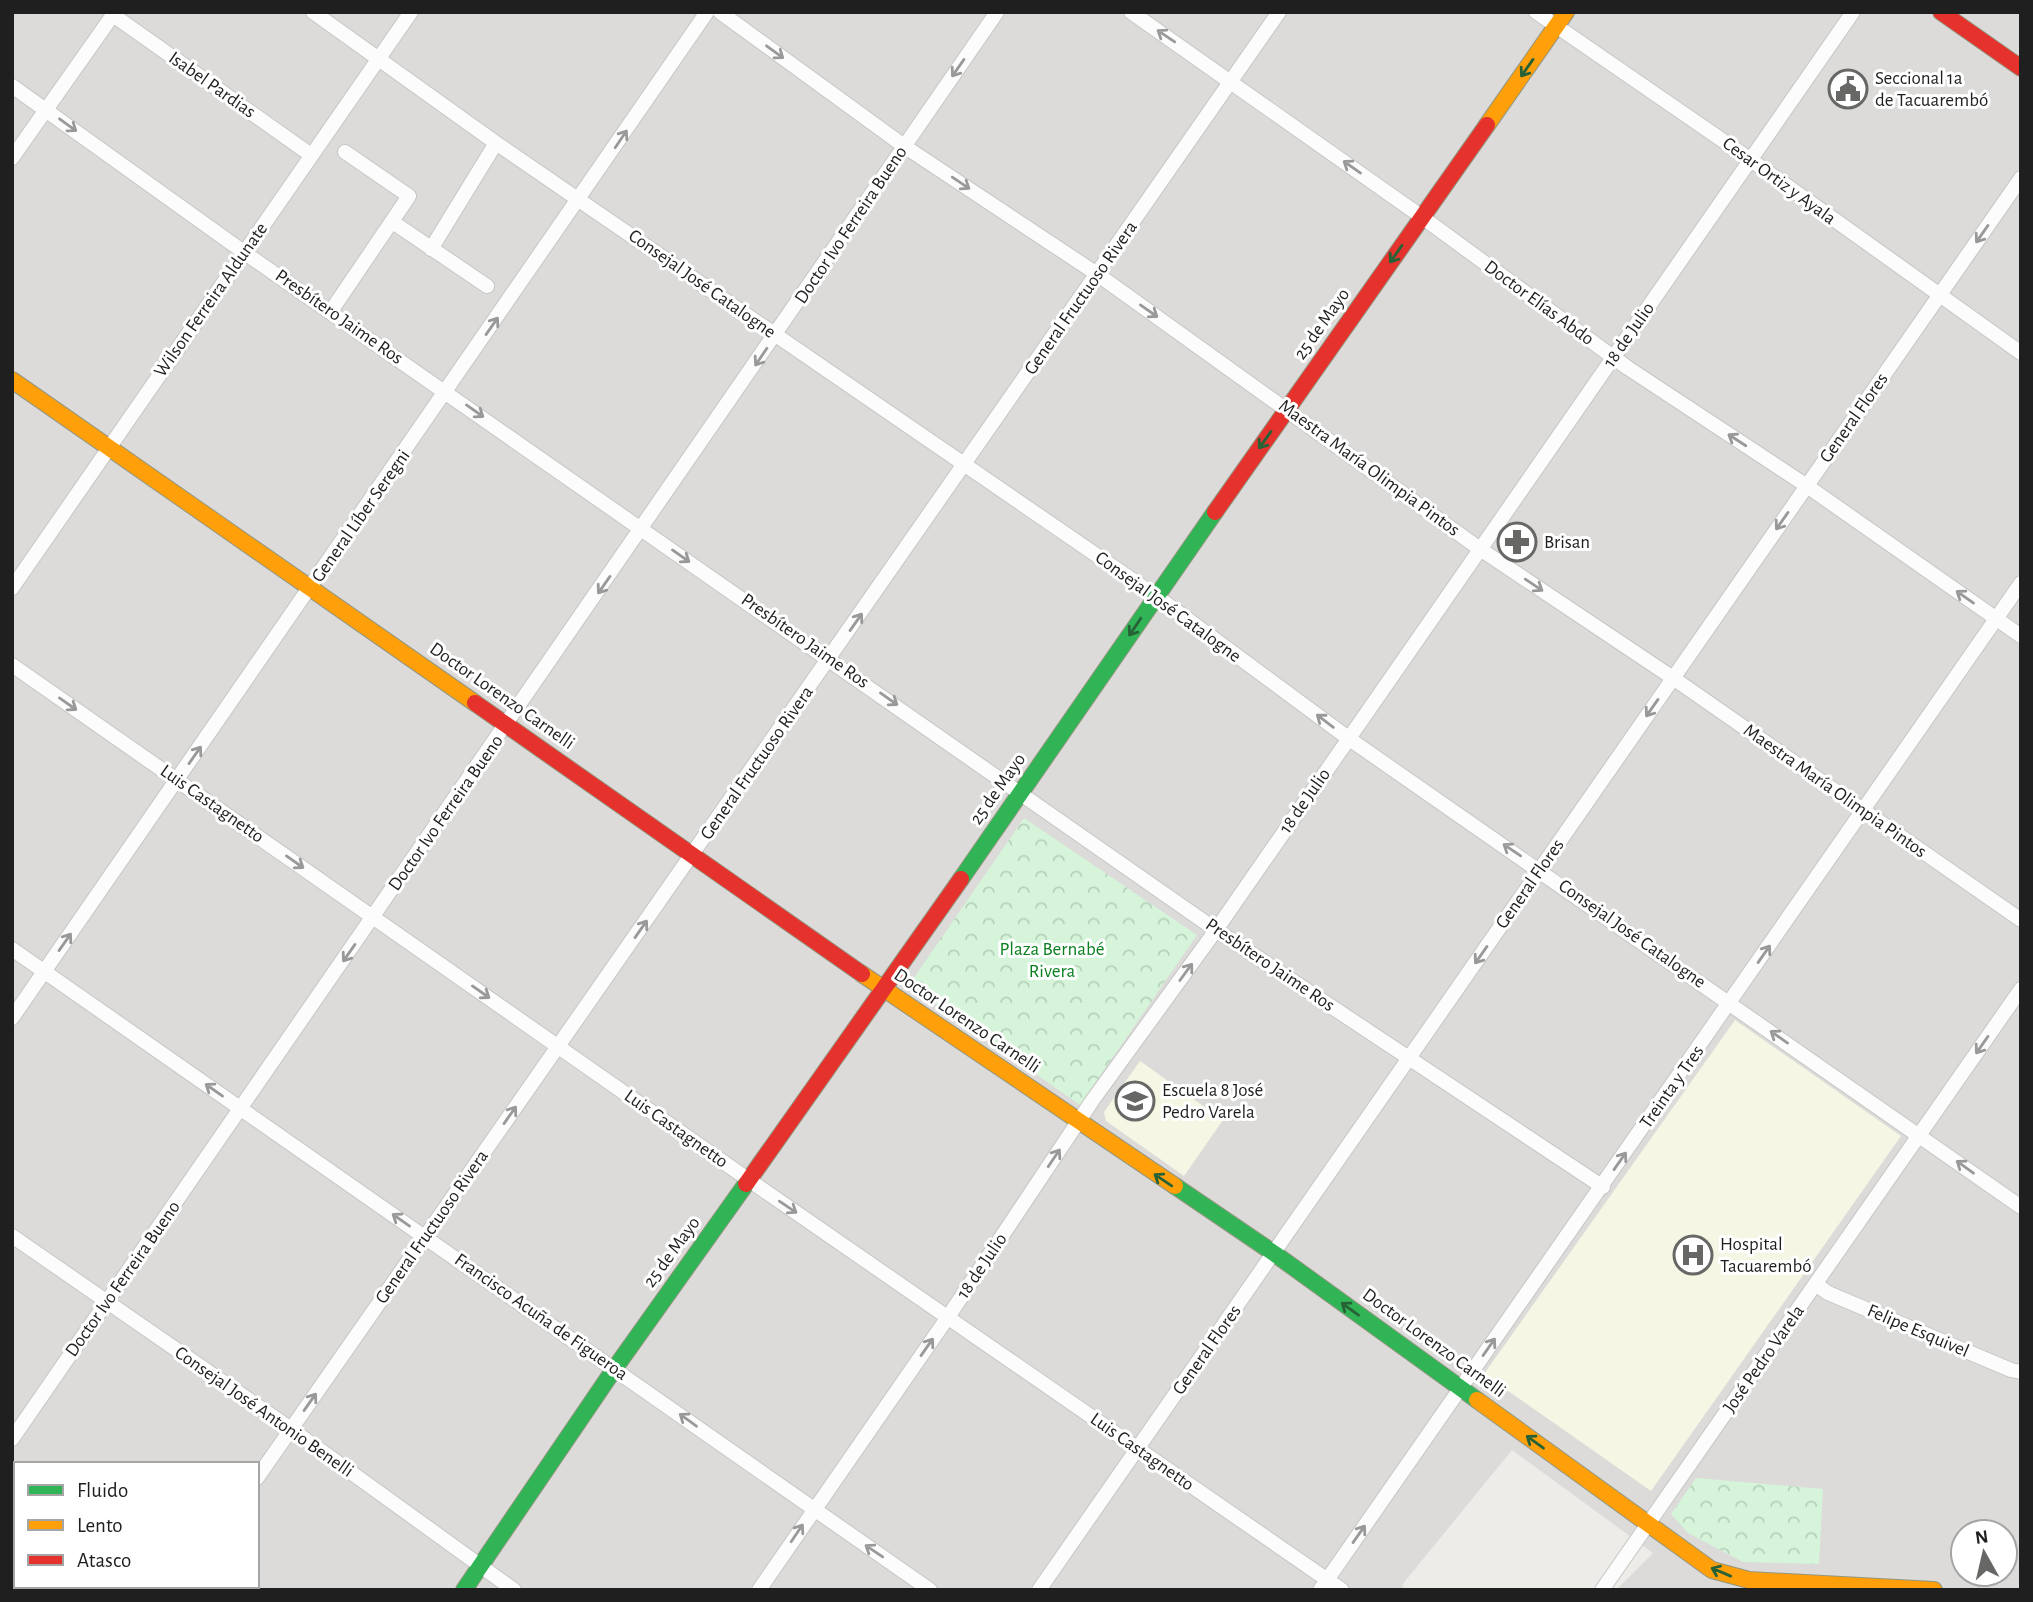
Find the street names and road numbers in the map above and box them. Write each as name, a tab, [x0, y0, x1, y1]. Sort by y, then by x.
street label: Isabel Pardias	[165, 48, 259, 122]
street label: Cesar Ortiz y Ayala	[1719, 134, 1839, 228]
street label: Doctor Ivo Ferreira Bueno	[791, 143, 911, 307]
street label: General Fructuoso Rivera	[1021, 218, 1141, 378]
street label: Wilson Ferreira Aldunate	[151, 219, 271, 381]
street label: Consejal José Catalogne	[625, 226, 779, 342]
street label: Doctor Elías Abdo	[1481, 257, 1597, 349]
street label: Presbítero Jaime Ros	[272, 266, 406, 368]
street label: 25 de Mayo	[1291, 285, 1353, 363]
street label: 18 de Julio	[1600, 299, 1658, 371]
street label: General Flores	[1816, 370, 1892, 466]
street label: Maestra María Olimpia Pintos	[1275, 396, 1463, 540]
street label: General Líber Seregni	[308, 446, 414, 586]
street label: Consejal José Catalogne	[1092, 548, 1244, 666]
street label: Presbítero Jaime Ros	[738, 590, 872, 692]
street label: Doctor Lorenzo Carnelli	[426, 639, 578, 753]
street label: General Fructuoso Rivera	[697, 683, 817, 843]
street label: Maestra María Olimpia Pintos	[1740, 721, 1930, 861]
street label: Doctor Ivo Ferreira Bueno	[385, 732, 507, 894]
street label: 25 de Mayo	[967, 750, 1029, 828]
street label: Luis Castagnetto	[157, 761, 267, 847]
street label: 18 de Julio	[1276, 765, 1334, 837]
street label: General Flores	[1492, 836, 1568, 932]
street label: Consejal José Catalogne	[1555, 876, 1709, 992]
street label: Presbítero Jaime Ros	[1202, 915, 1338, 1015]
street label: Doctor Lorenzo Carnelli	[890, 965, 1044, 1077]
street label: Treinta y Tres	[1637, 1042, 1707, 1132]
street label: Luis Castagnetto	[621, 1086, 731, 1172]
street label: General Fructuoso Rivera	[372, 1147, 492, 1307]
street label: Doctor Ivo Ferreira Bueno	[62, 1198, 184, 1360]
street label: 25 de Mayo	[640, 1213, 704, 1291]
street label: 18 de Julio	[953, 1230, 1011, 1302]
street label: Francisco Acuña de Figueroa	[451, 1250, 631, 1384]
street label: Doctor Lorenzo Carnelli	[1359, 1285, 1509, 1401]
street label: José Pedro Varela	[1720, 1301, 1808, 1416]
street label: Felipe Esquivel	[1864, 1301, 1972, 1361]
street label: General Flores	[1169, 1302, 1245, 1398]
street label: Consejal José Antonio Benelli	[171, 1343, 357, 1481]
street label: Luis Castagnetto	[1087, 1409, 1197, 1495]

